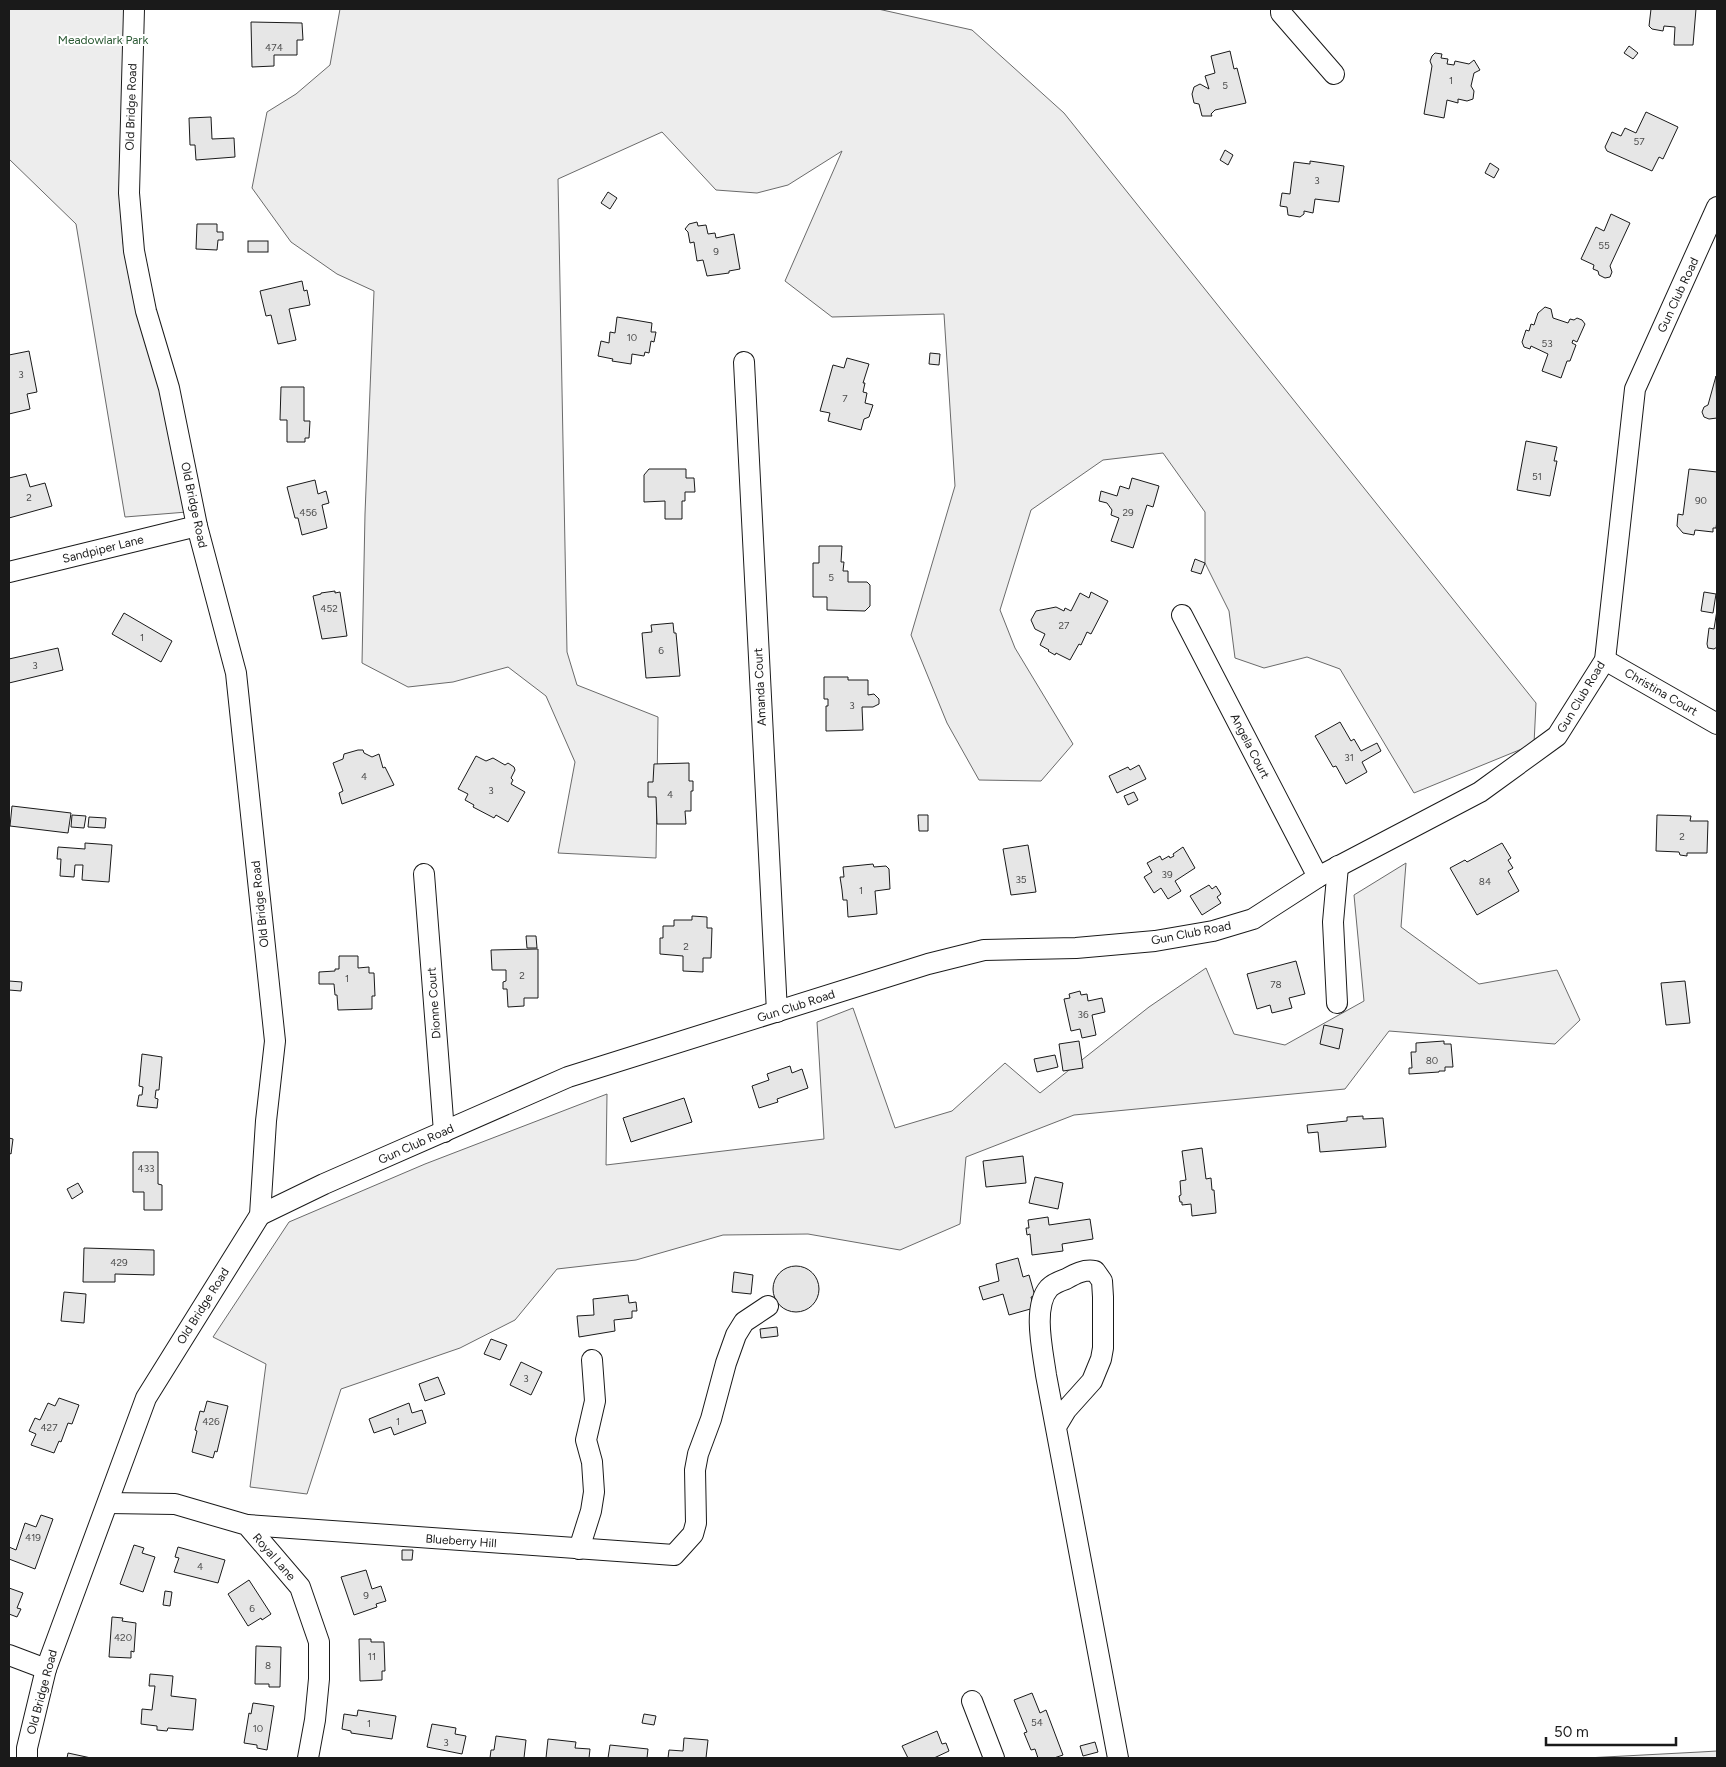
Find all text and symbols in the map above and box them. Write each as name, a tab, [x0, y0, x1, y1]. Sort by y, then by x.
park label: Meadowlark Park	[58, 33, 148, 47]
house number: 474	[265, 41, 283, 54]
street label: Old Bridge Road	[122, 63, 140, 151]
house number: 1	[1449, 74, 1453, 87]
house number: 5	[1222, 79, 1228, 92]
house number: 57	[1633, 135, 1645, 148]
house number: 3	[1314, 174, 1320, 187]
house number: 55	[1598, 239, 1610, 252]
house number: 9	[713, 245, 719, 258]
street label: Gun Club Road	[1655, 255, 1701, 335]
house number: 10	[627, 331, 637, 344]
house number: 53	[1541, 337, 1553, 350]
house number: 3	[18, 368, 24, 381]
house number: 7	[842, 392, 848, 405]
street label: Old Bridge Road	[178, 461, 210, 549]
house number: 51	[1532, 470, 1542, 483]
house number: 2	[26, 491, 32, 504]
house number: 90	[1695, 494, 1707, 507]
house number: 456	[299, 506, 317, 519]
house number: 29	[1122, 506, 1134, 519]
street label: Sandpiper Lane	[61, 532, 146, 566]
house number: 5	[828, 571, 834, 584]
house number: 452	[320, 602, 338, 615]
house number: 27	[1059, 619, 1070, 632]
house number: 1	[140, 631, 144, 644]
house number: 6	[658, 644, 664, 657]
street label: Amanda Court	[751, 647, 769, 726]
house number: 3	[32, 659, 38, 672]
street label: Gun Club Road	[1554, 659, 1608, 735]
street label: Christina Court	[1622, 665, 1700, 719]
house number: 3	[849, 699, 855, 712]
street label: Angela Court	[1228, 711, 1273, 781]
house number: 31	[1344, 751, 1354, 764]
house number: 4	[361, 770, 367, 783]
house number: 3	[488, 784, 494, 797]
house number: 4	[667, 788, 673, 801]
house number: 2	[1679, 830, 1685, 843]
street label: Old Bridge Road	[248, 860, 272, 948]
house number: 39	[1161, 868, 1173, 881]
house number: 35	[1015, 873, 1027, 886]
house number: 84	[1479, 875, 1491, 888]
house number: 1	[859, 884, 863, 897]
street label: Gun Club Road	[1150, 918, 1232, 948]
house number: 2	[683, 940, 689, 953]
street label: Dionne Court	[424, 966, 443, 1039]
house number: 2	[519, 969, 525, 982]
house number: 1	[345, 972, 349, 985]
house number: 78	[1270, 978, 1282, 991]
street label: Gun Club Road	[755, 987, 837, 1025]
house number: 36	[1077, 1008, 1089, 1021]
house number: 80	[1426, 1054, 1438, 1067]
street label: Gun Club Road	[376, 1121, 456, 1167]
house number: 433	[137, 1162, 155, 1175]
house number: 429	[110, 1256, 128, 1269]
street label: Old Bridge Road	[174, 1265, 232, 1347]
house number: 3	[523, 1372, 529, 1385]
house number: 426	[202, 1415, 220, 1428]
house number: 1	[396, 1415, 400, 1428]
house number: 427	[40, 1421, 58, 1434]
house number: 419	[25, 1531, 41, 1544]
street label: Royal Lane	[250, 1531, 299, 1584]
street label: Blueberry Hill	[425, 1532, 497, 1550]
house number: 4	[197, 1560, 203, 1573]
house number: 9	[363, 1589, 369, 1602]
house number: 6	[249, 1602, 255, 1615]
house number: 420	[114, 1631, 132, 1644]
street label: Old Bridge Road	[24, 1648, 60, 1736]
house number: 11	[368, 1650, 376, 1663]
house number: 8	[265, 1659, 271, 1672]
scale bar	[1546, 1714, 1676, 1746]
house number: 54	[1031, 1716, 1043, 1729]
house number: 1	[367, 1717, 371, 1730]
house number: 10	[253, 1722, 263, 1735]
text: 50 m	[1554, 1723, 1589, 1741]
house number: 3	[443, 1736, 449, 1749]

